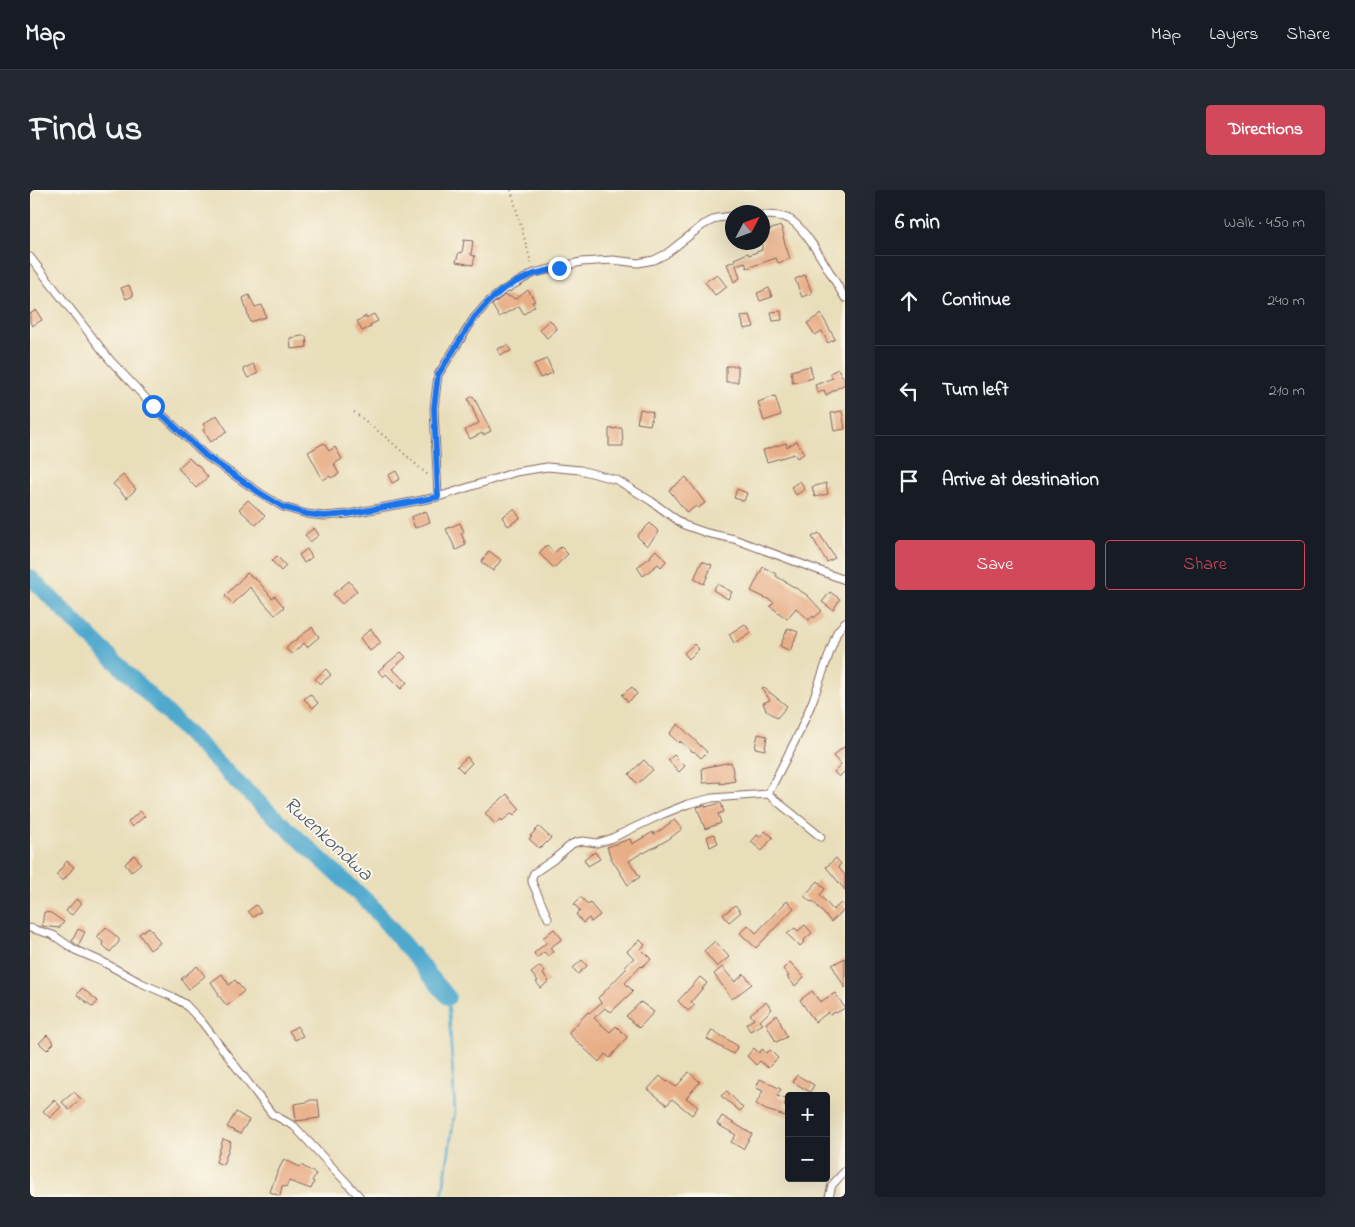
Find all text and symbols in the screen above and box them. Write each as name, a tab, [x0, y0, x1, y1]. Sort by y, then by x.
text: Map	[25, 17, 66, 52]
text: Map	[1151, 22, 1181, 48]
text: Layers	[1209, 22, 1259, 48]
text: Share	[1287, 22, 1330, 48]
text: Find us	[30, 105, 142, 156]
button: Directions	[1206, 105, 1325, 155]
north arrow	[725, 205, 770, 250]
text: 6 min	[895, 208, 940, 238]
text: Walk · 450 m	[1224, 211, 1305, 235]
route end	[548, 257, 571, 280]
icon: ahead	[895, 287, 923, 315]
text: Continue	[942, 287, 1010, 314]
text: 240 m	[1267, 289, 1305, 313]
icon: left	[895, 377, 923, 405]
text: Turn left	[942, 377, 1009, 404]
text: 210 m	[1269, 379, 1305, 403]
route start	[142, 395, 165, 418]
icon: arrive	[895, 467, 923, 495]
text: Arrive at destination	[942, 467, 1099, 494]
button: Save	[895, 540, 1095, 590]
button: Share	[1105, 540, 1305, 590]
water label: Rwenkondwa	[276, 790, 379, 889]
map controls	[785, 1092, 830, 1182]
button: +	[785, 1092, 830, 1137]
button: −	[785, 1137, 830, 1182]

